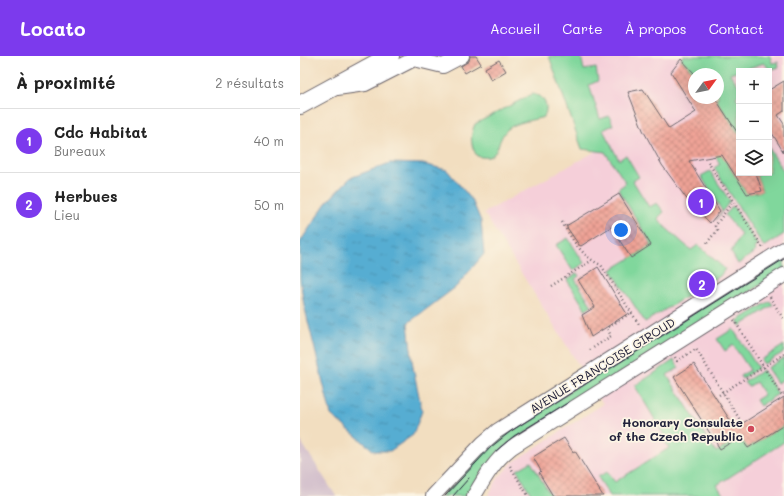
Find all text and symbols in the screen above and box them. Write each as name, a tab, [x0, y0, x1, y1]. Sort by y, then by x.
text: Locato	[20, 16, 86, 41]
text: Accueil	[490, 19, 540, 38]
text: Carte	[562, 19, 603, 38]
text: À propos	[625, 19, 687, 38]
text: Contact	[709, 19, 764, 38]
north arrow	[688, 68, 724, 104]
map controls	[736, 68, 772, 176]
button: +	[736, 68, 772, 104]
text: À proximité	[16, 71, 115, 93]
text: 2 résultats	[215, 74, 284, 91]
button: −	[736, 104, 772, 140]
text: Cdc Habitat	[54, 122, 147, 142]
text: 1	[26, 132, 32, 149]
text: 40 m	[254, 132, 284, 149]
button: layers	[736, 140, 772, 176]
text: Bureaux	[54, 142, 106, 159]
text: Herbues	[54, 186, 117, 206]
pin: 1	[688, 187, 714, 217]
text: 2	[25, 196, 33, 213]
text: 50 m	[254, 196, 284, 213]
text: Lieu	[54, 206, 80, 223]
your location	[611, 220, 631, 240]
pin: 2	[689, 269, 715, 299]
street label: AVENUE FRANÇOISE GIROUD	[526, 314, 678, 416]
place label: Honorary Consulate of the Czech Republic	[609, 414, 743, 444]
marker: Honorary Consulate of the Czech Republic	[746, 424, 756, 434]

